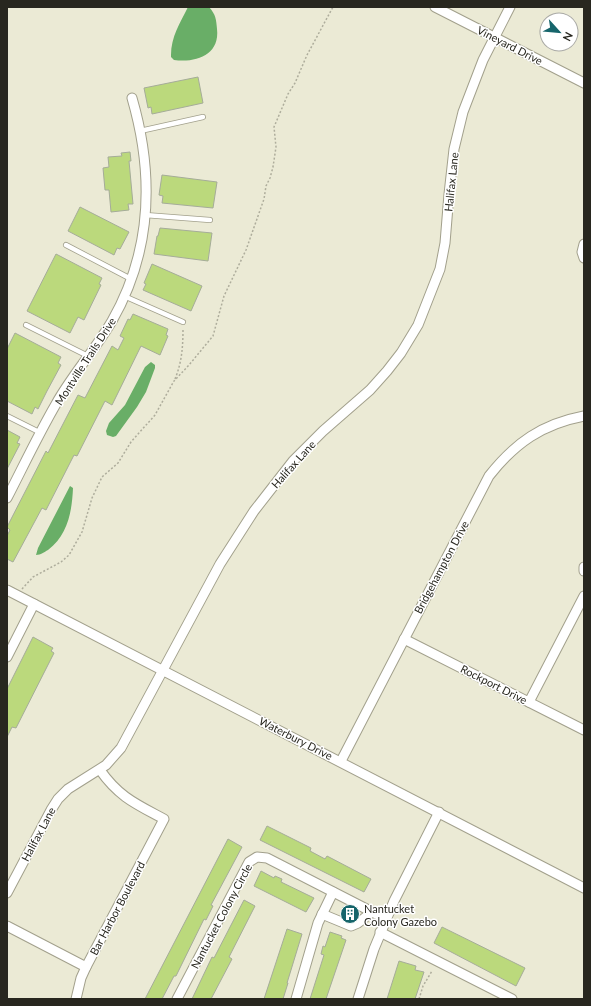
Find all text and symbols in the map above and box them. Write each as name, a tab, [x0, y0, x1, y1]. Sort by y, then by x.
north arrow	[539, 12, 579, 52]
street label: Vineyard Drive	[475, 23, 545, 67]
text: N	[561, 30, 576, 43]
street label: Halifax Lane	[441, 152, 461, 212]
street label: Montville Trails Drive	[52, 315, 118, 407]
street label: Halifax Lane	[268, 437, 318, 490]
street label: Bridgehampton Drive	[411, 518, 471, 616]
street label: Rockport Drive	[459, 662, 530, 706]
street label: Waterbury Drive	[257, 714, 335, 762]
street label: Halifax Lane	[18, 804, 58, 863]
street label: Bar Harbor Boulevard	[87, 859, 147, 957]
street label: Nantucket Colony Circle	[188, 861, 254, 971]
place label: Nantucket Colony Gazebo	[364, 902, 437, 928]
building icon: Nantucket Colony Gazebo	[339, 903, 361, 925]

